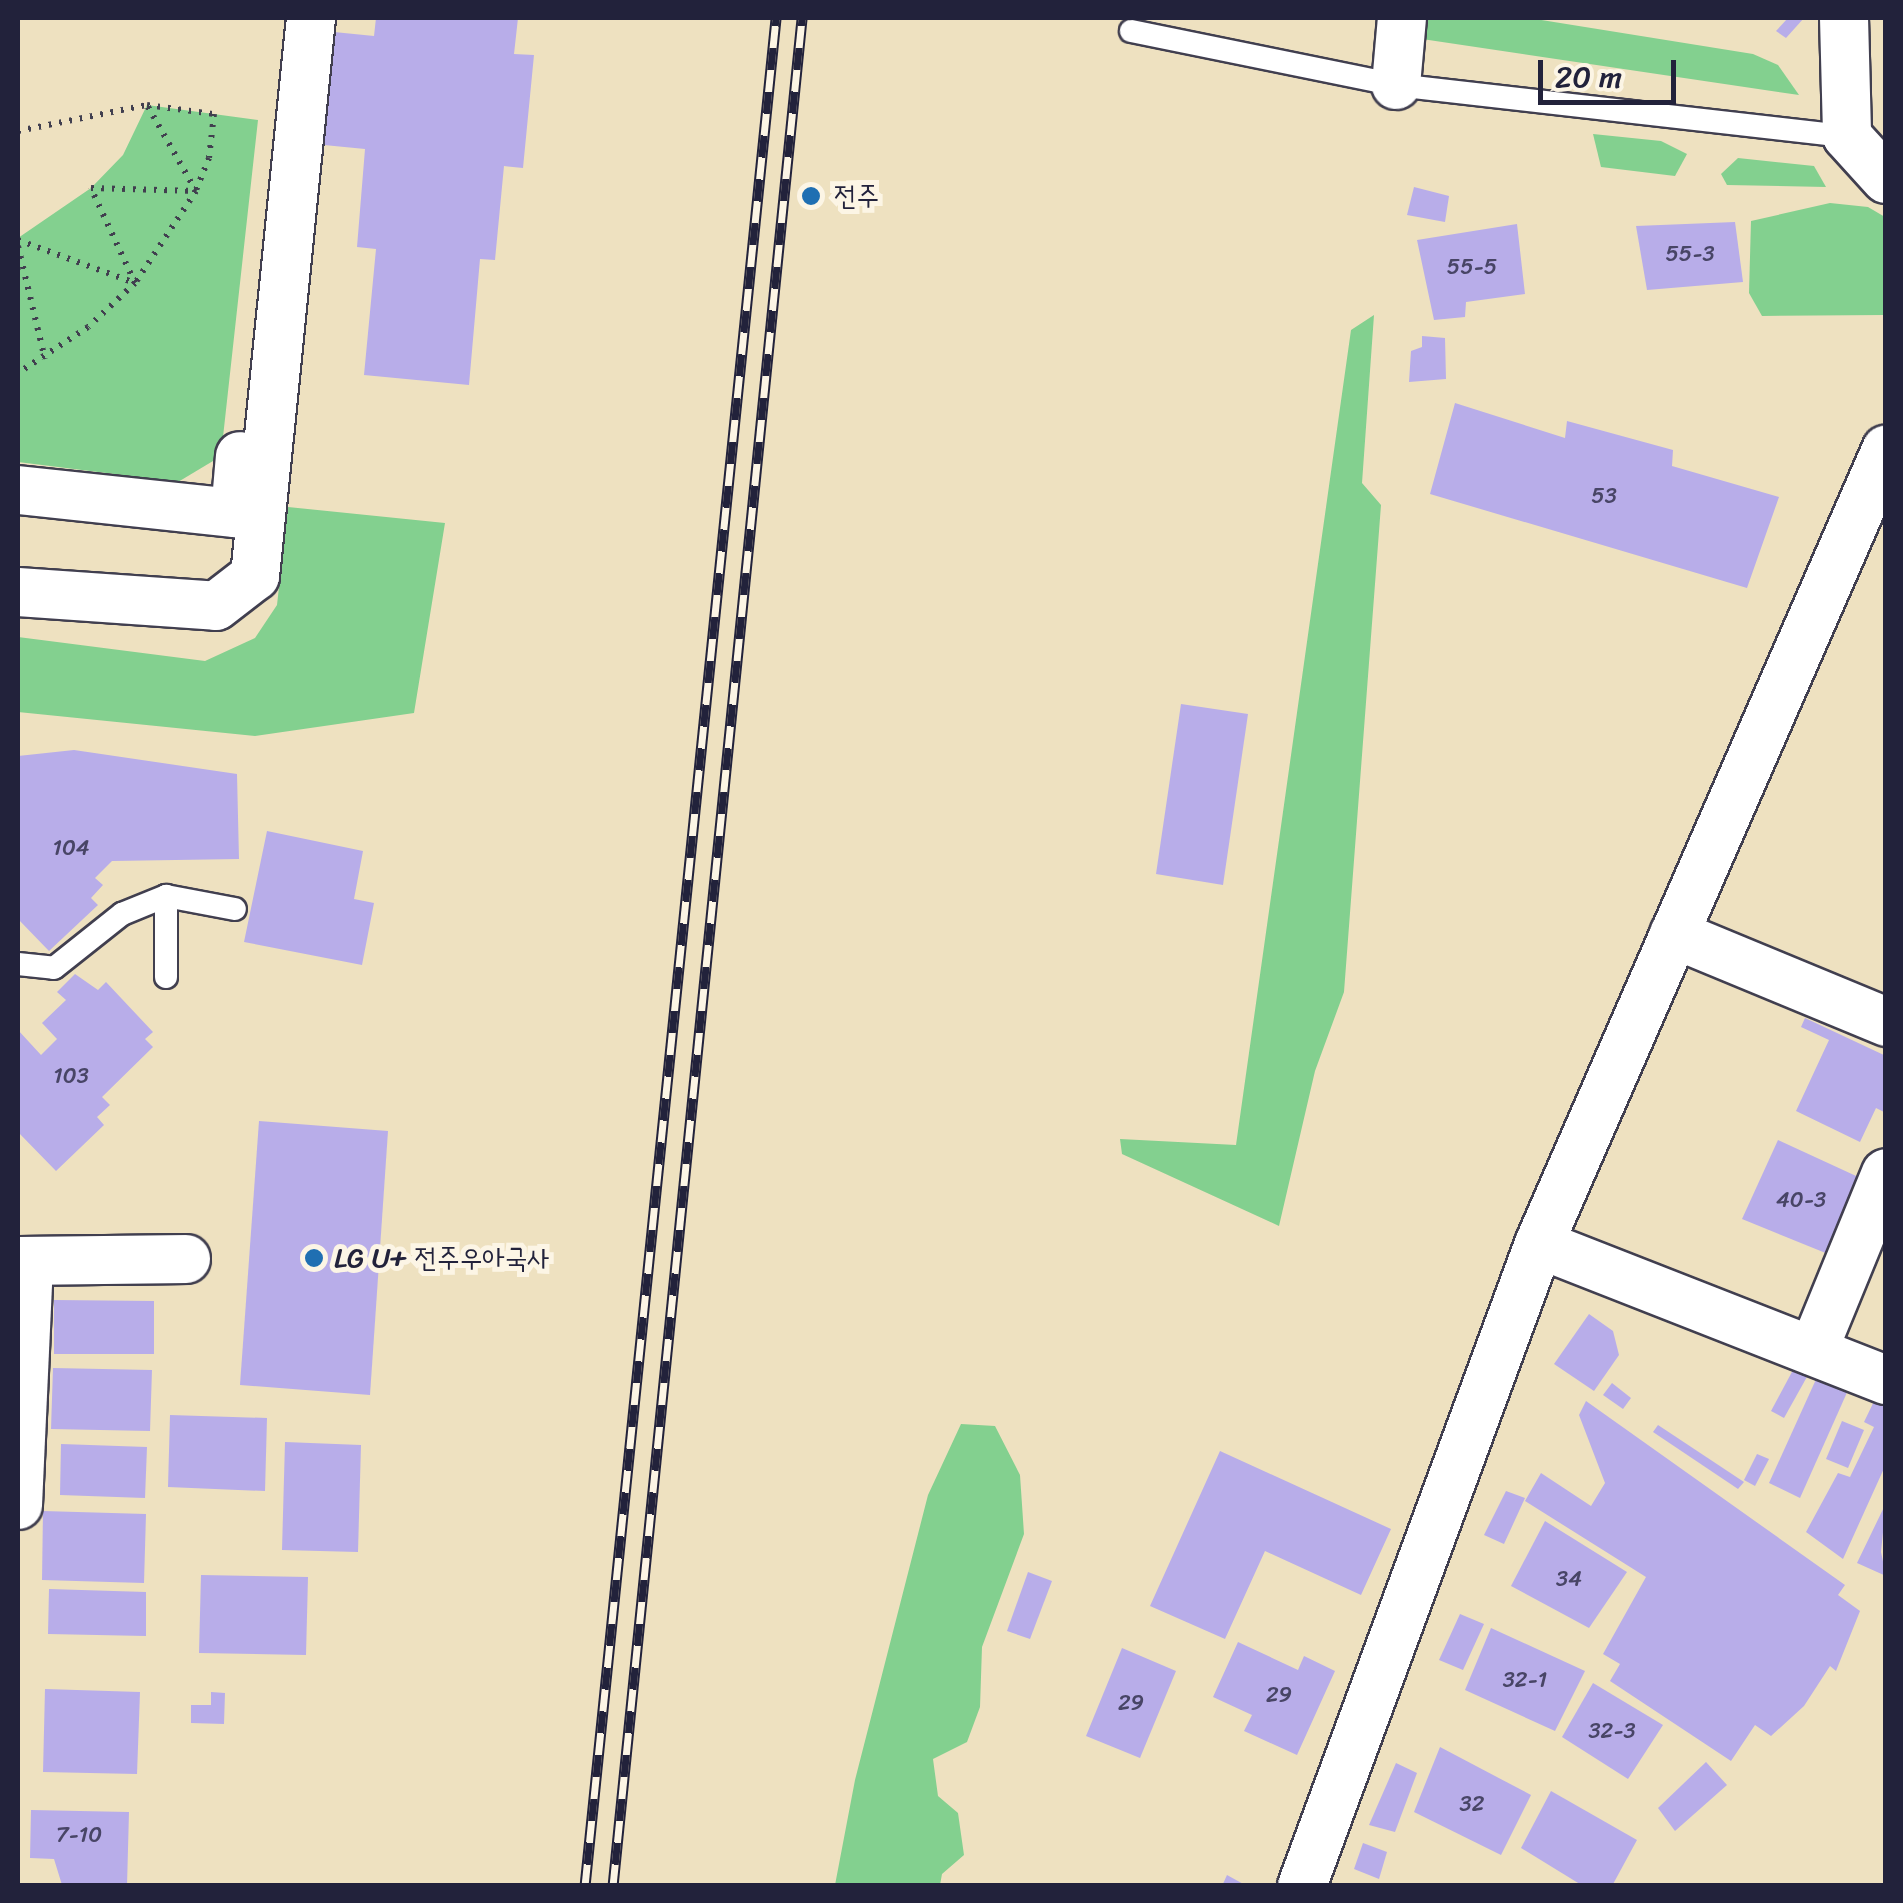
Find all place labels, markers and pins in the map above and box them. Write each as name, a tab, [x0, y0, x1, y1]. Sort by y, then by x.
place label: 전주	[834, 179, 879, 213]
marker: 전주	[798, 183, 824, 209]
place label: LG U+ 전주우아국사	[334, 1241, 550, 1275]
marker: LG U+ 전주우아국사	[303, 1247, 325, 1269]

